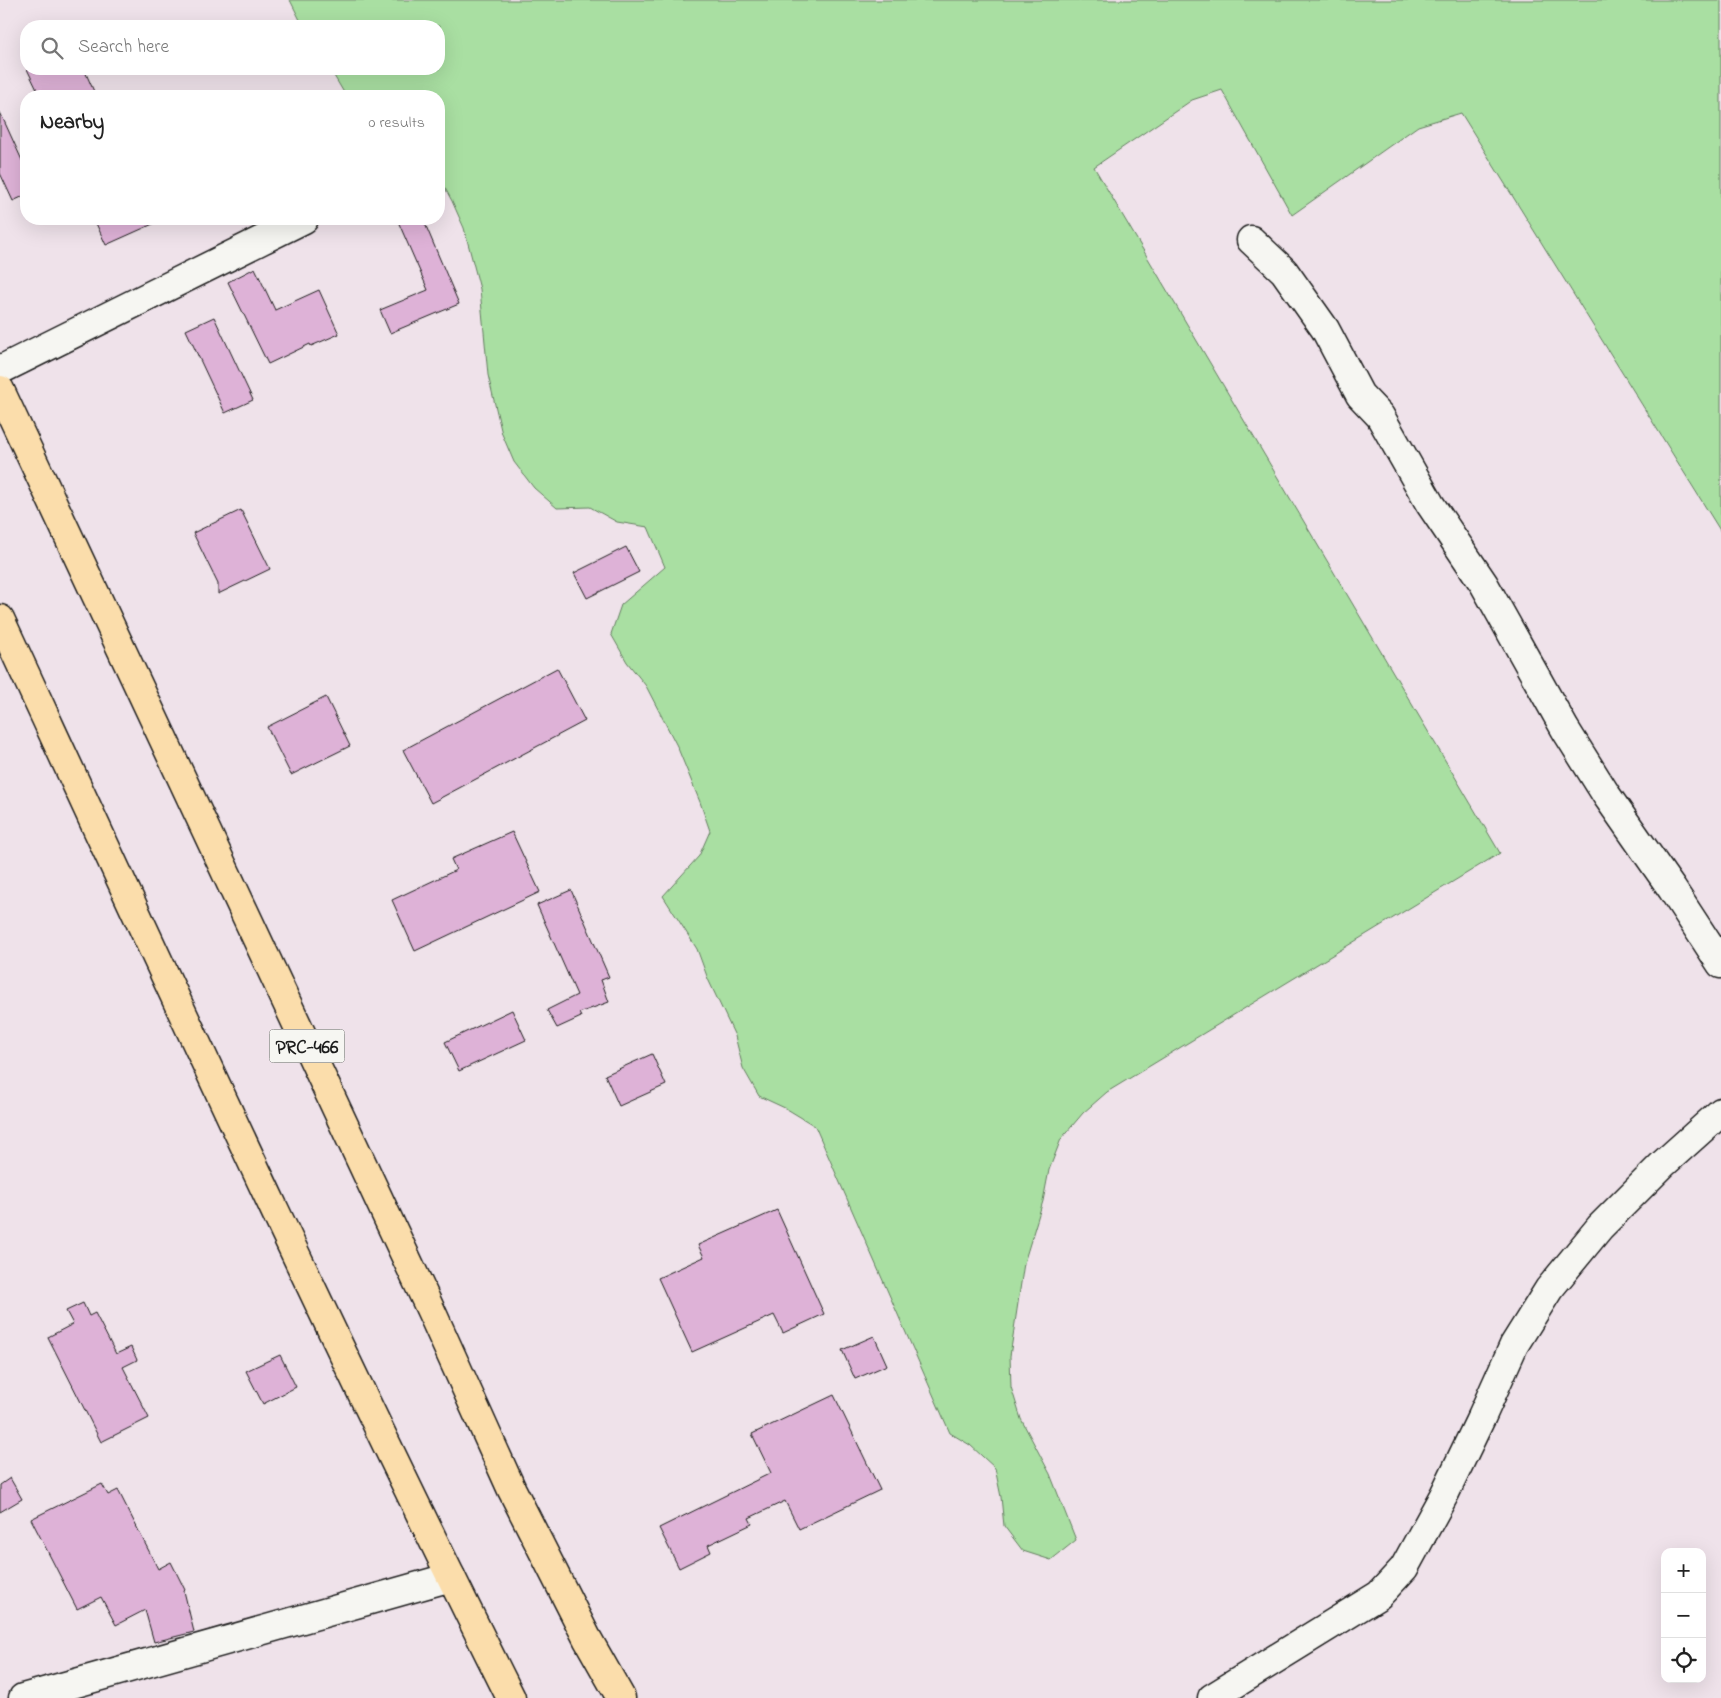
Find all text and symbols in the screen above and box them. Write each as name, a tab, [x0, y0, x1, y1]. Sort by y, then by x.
search box	[20, 20, 445, 75]
icon: search	[38, 34, 66, 62]
text: Search here	[78, 34, 169, 61]
text: Nearby	[40, 108, 104, 138]
text: 0 results	[369, 111, 425, 135]
road number: PRC-466	[270, 1030, 344, 1062]
map controls	[1661, 1548, 1706, 1683]
button: +	[1661, 1548, 1706, 1593]
button: −	[1661, 1593, 1706, 1638]
button: locate	[1661, 1638, 1706, 1683]

